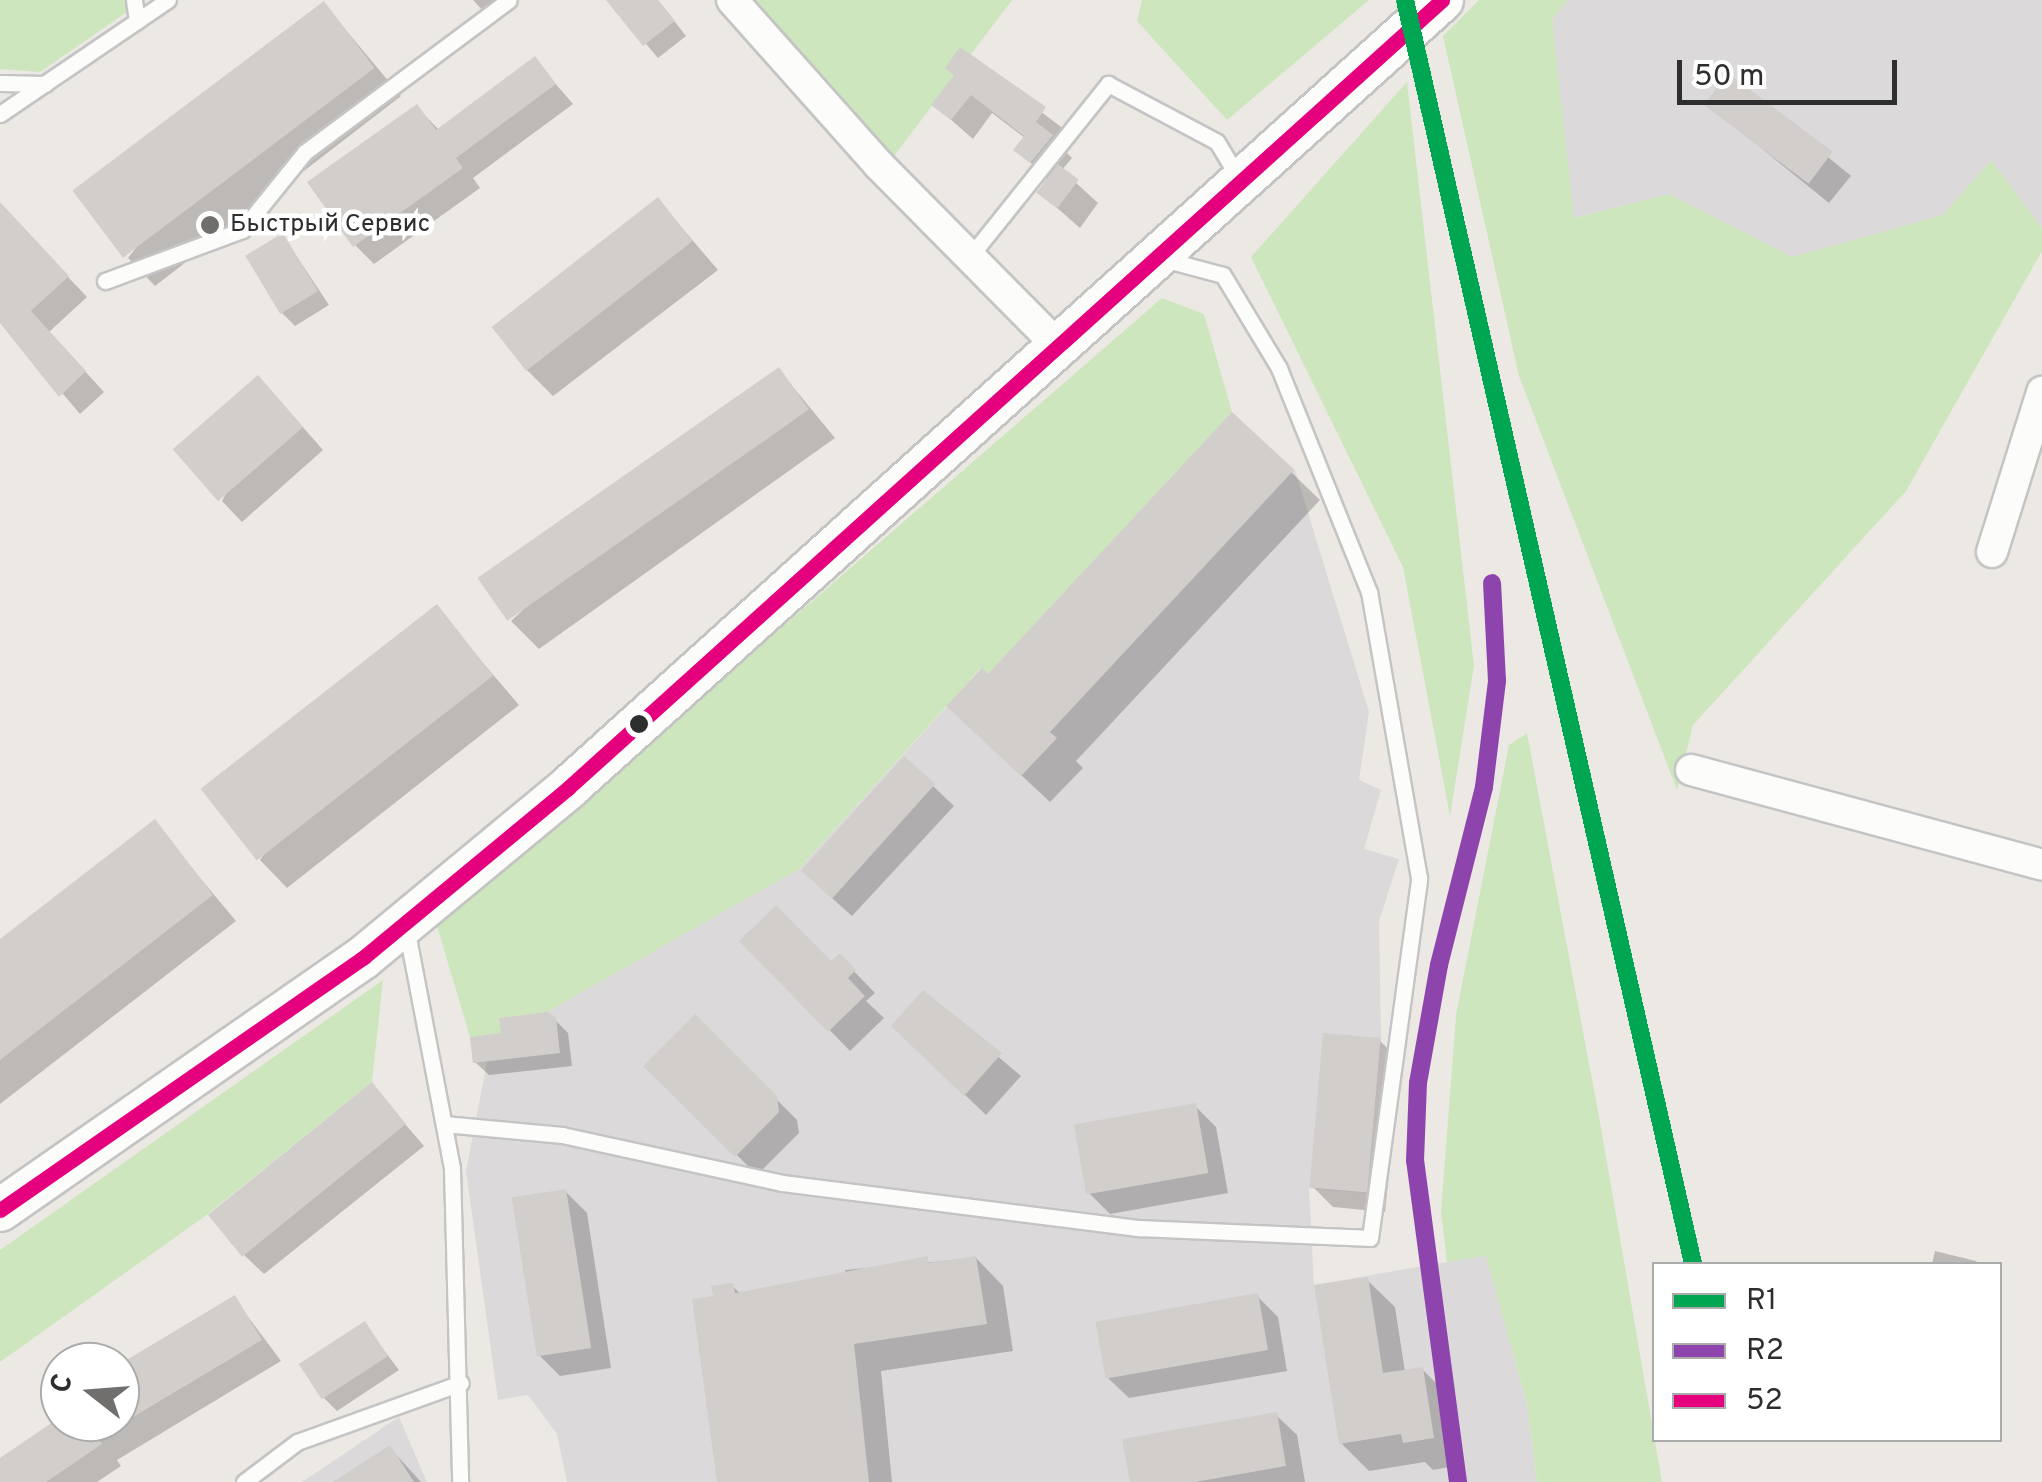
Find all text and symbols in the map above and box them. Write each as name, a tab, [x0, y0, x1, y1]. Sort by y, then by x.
scale bar	[1682, 40, 1902, 102]
text: 50 m	[1694, 59, 1764, 96]
place label: Быстрый Сервис	[230, 210, 430, 240]
marker: Быстрый Сервис	[199, 214, 221, 236]
unlabelled marker	[629, 714, 649, 734]
legend	[1652, 1262, 2002, 1442]
text: R1	[1746, 1283, 1777, 1320]
text: R2	[1746, 1333, 1784, 1370]
north arrow	[40, 1342, 140, 1442]
text: С	[43, 1370, 83, 1398]
text: 52	[1746, 1383, 1783, 1420]

